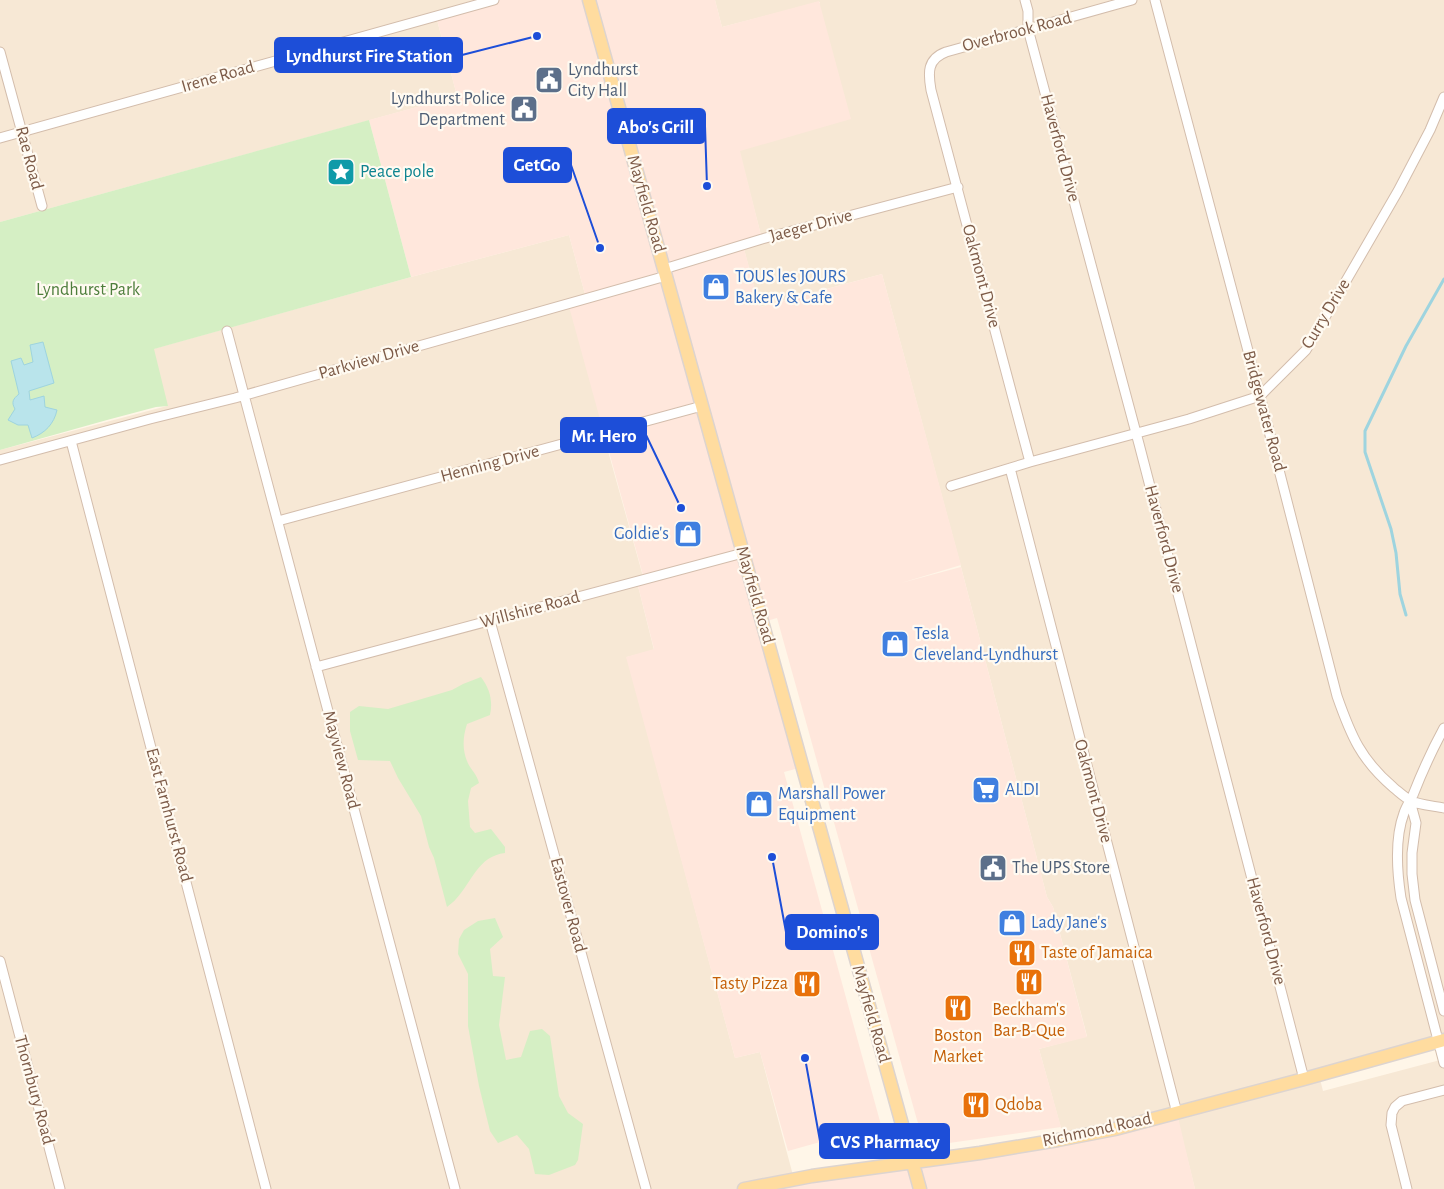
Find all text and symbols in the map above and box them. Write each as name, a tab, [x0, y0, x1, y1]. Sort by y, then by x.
street label: Overbrook Road	[960, 9, 1074, 55]
callout: Lyndhurst Fire Station	[275, 38, 462, 72]
text: Lyndhurst Fire Station	[285, 47, 453, 66]
street label: Irene Road	[179, 58, 257, 96]
place label: Lyndhurst City Hall	[568, 61, 638, 100]
public building icon: Lyndhurst City Hall	[534, 65, 564, 95]
place label: Lyndhurst Police Department	[391, 90, 505, 129]
street label: Haverford Drive	[1037, 92, 1083, 204]
public building icon: Lyndhurst Police Department	[509, 94, 539, 124]
callout: Abo's Grill	[608, 109, 705, 143]
text: Abo's Grill	[618, 118, 694, 137]
street label: Rae Road	[12, 124, 46, 192]
callout: GetGo	[504, 148, 571, 182]
street label: Mayfield Road	[623, 153, 669, 255]
text: GetGo	[514, 156, 560, 175]
place icon: Peace pole	[326, 157, 356, 187]
place label: Peace pole	[360, 163, 434, 181]
street label: Jaeger Drive	[768, 206, 854, 246]
street label: Oakmont Drive	[959, 222, 1003, 330]
place label: TOUS les JOURS Bakery & Cafe	[735, 268, 846, 307]
shop icon: TOUS les JOURS Bakery & Cafe	[701, 272, 731, 302]
street label: Curry Drive	[1298, 276, 1354, 352]
park label: Lyndhurst Park	[36, 281, 141, 299]
street label: Parkview Drive	[317, 337, 421, 383]
street label: Bridgewater Road	[1239, 349, 1289, 473]
callout: Mr. Hero	[561, 418, 646, 452]
text: Mr. Hero	[571, 427, 637, 446]
street label: Henning Drive	[439, 442, 541, 486]
street label: Haverford Drive	[1141, 483, 1187, 595]
shop icon: Goldie's	[673, 519, 703, 549]
place label: Goldie's	[614, 525, 669, 543]
street label: Mayfield Road	[732, 544, 778, 646]
street label: Willshire Road	[478, 588, 582, 632]
place label: Tesla Cleveland-Lyndhurst	[914, 625, 1058, 664]
shop icon: Tesla Cleveland-Lyndhurst	[880, 629, 910, 659]
street label: Mayview Road	[319, 709, 363, 811]
street label: Oakmont Drive	[1071, 737, 1115, 845]
street label: East Farnhurst Road	[142, 746, 196, 884]
supermarket icon: ALDI	[971, 775, 1001, 805]
place label: ALDI	[1005, 781, 1039, 799]
place label: Marshall Power Equipment	[778, 785, 886, 824]
shop icon: Marshall Power Equipment	[744, 789, 774, 819]
public building icon: The UPS Store	[978, 853, 1008, 883]
street label: Eastover Road	[547, 856, 589, 954]
place label: The UPS Store	[1012, 859, 1110, 877]
street label: Haverford Drive	[1243, 875, 1289, 987]
shop icon: Lady Jane's	[997, 908, 1027, 938]
place label: Lady Jane's	[1031, 914, 1107, 932]
callout: Domino's	[786, 915, 878, 949]
text: Domino's	[796, 923, 868, 942]
restaurant icon: Taste of Jamaica	[1007, 938, 1037, 968]
place label: Taste of Jamaica	[1041, 944, 1153, 962]
street label: Mayfield Road	[848, 963, 894, 1065]
restaurant icon: Beckham's Bar-B-Que	[1014, 967, 1044, 997]
restaurant icon: Tasty Pizza	[792, 969, 822, 999]
place label: Tasty Pizza	[712, 975, 788, 993]
restaurant icon: Boston Market	[943, 993, 973, 1023]
place label: Beckham's Bar-B-Que	[992, 1001, 1066, 1040]
place label: Boston Market	[933, 1027, 983, 1066]
street label: Thornbury Road	[11, 1033, 57, 1147]
restaurant icon: Qdoba	[961, 1090, 991, 1120]
place label: Qdoba	[995, 1096, 1042, 1114]
street label: Richmond Road	[1041, 1110, 1153, 1150]
callout: CVS Pharmacy	[820, 1124, 949, 1158]
text: CVS Pharmacy	[830, 1133, 940, 1152]

